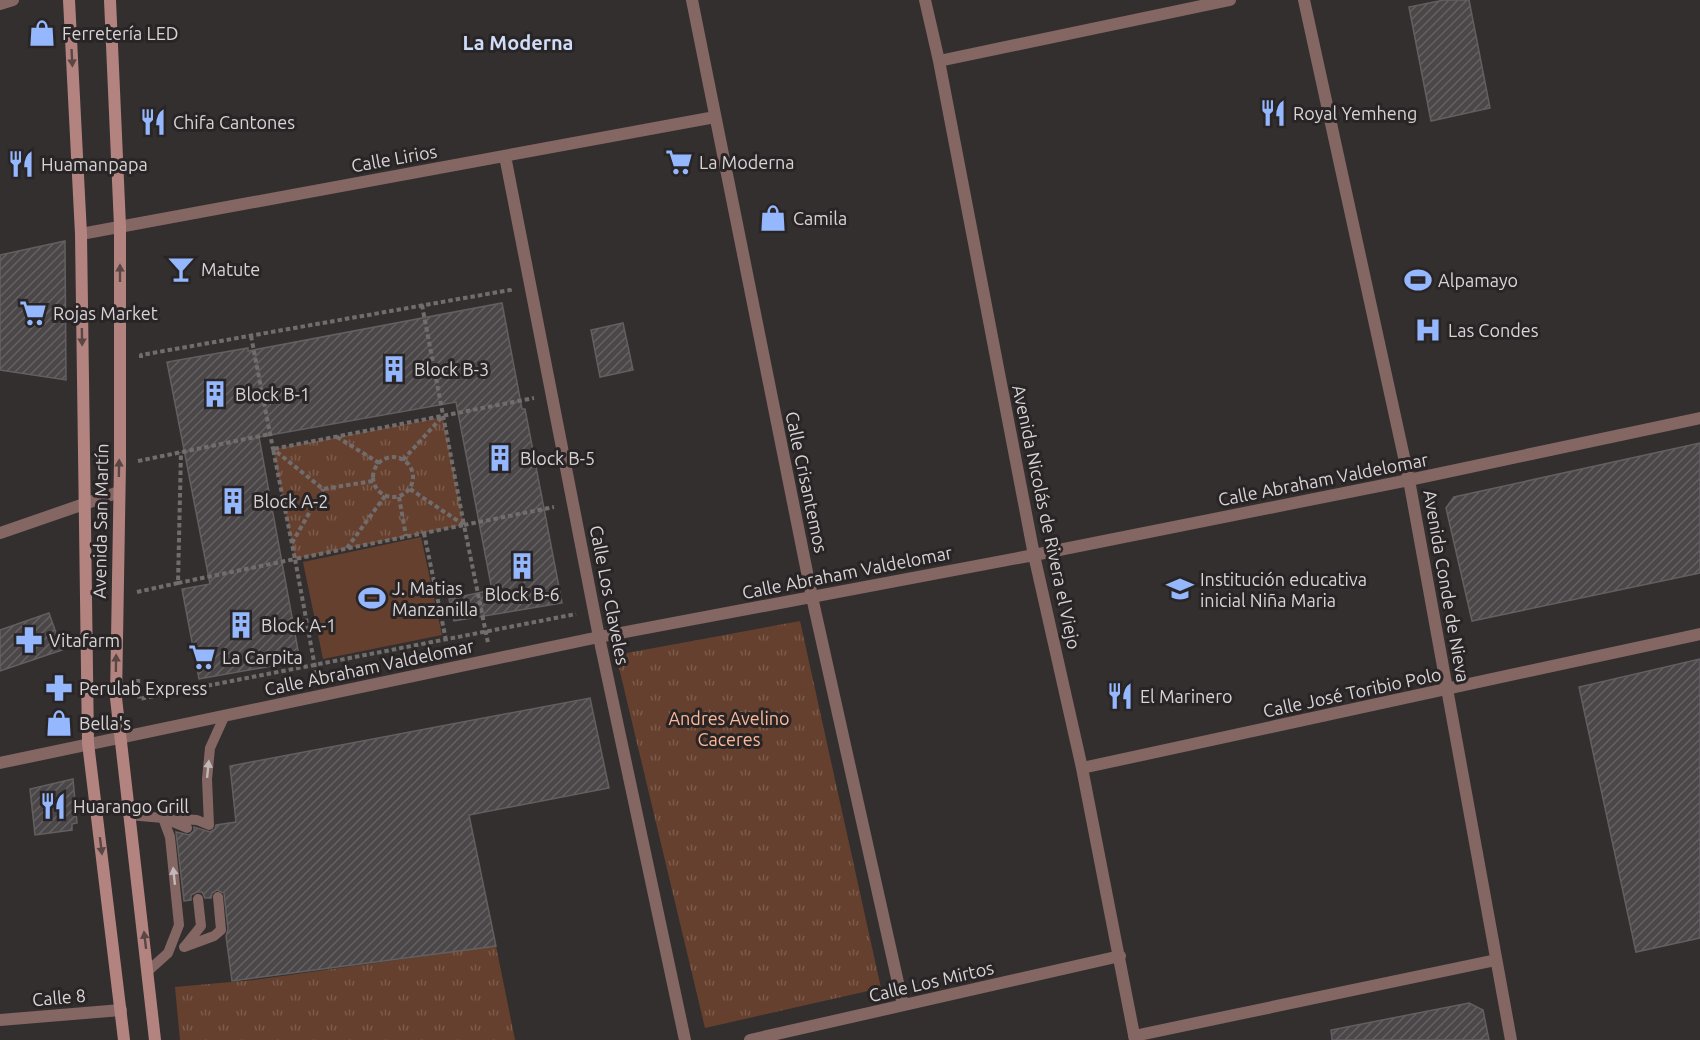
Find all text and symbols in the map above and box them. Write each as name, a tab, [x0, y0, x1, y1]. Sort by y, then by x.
shop icon: Ferretería LED	[27, 18, 57, 48]
place label: Ferretería LED	[62, 23, 178, 43]
district label: La Moderna	[463, 31, 573, 54]
one-way arrow	[67, 49, 76, 68]
restaurant icon: Royal Yemheng	[1258, 98, 1288, 128]
place label: Royal Yemheng	[1293, 103, 1417, 123]
restaurant icon: Chifa Cantones	[138, 107, 168, 137]
place label: Chifa Cantones	[173, 112, 295, 132]
street label: Calle Lirios	[349, 141, 439, 175]
supermarket icon: La Moderna	[664, 147, 694, 177]
restaurant icon: Huamanpapa	[6, 149, 36, 179]
place label: La Moderna	[699, 152, 795, 172]
place label: Huamanpapa	[41, 154, 148, 174]
shop icon: Camila	[758, 203, 788, 233]
place label: Camila	[793, 208, 847, 228]
bar icon: Matute	[166, 254, 196, 284]
place label: Matute	[201, 259, 260, 279]
one-way arrow	[115, 263, 125, 282]
sports icon: Alpamayo	[1403, 265, 1433, 295]
place label: Alpamayo	[1438, 270, 1518, 290]
supermarket icon: Rojas Market	[18, 298, 48, 328]
place label: Rojas Market	[53, 303, 158, 323]
hospital icon: Las Condes	[1413, 315, 1443, 345]
place label: Las Condes	[1448, 320, 1539, 340]
one-way arrow	[77, 328, 87, 347]
building icon: Block B-3	[379, 354, 409, 384]
place label: Block B-3	[414, 359, 489, 379]
building icon: Block B-1	[200, 379, 230, 409]
street label: Avenida Nicolás de Rivera el Viejo	[1009, 383, 1085, 651]
place label: Block B-1	[235, 384, 310, 404]
street label: Calle Crisantemos	[782, 409, 832, 555]
street label: Avenida San Martín	[89, 443, 111, 599]
building icon: Block B-5	[485, 443, 515, 473]
place label: Block B-5	[520, 448, 595, 468]
street label: Calle Abraham Valdelomar	[1216, 449, 1430, 509]
one-way arrow	[115, 458, 124, 477]
building icon: Block A-2	[218, 486, 248, 516]
street label: Avenida Conde de Nieva	[1420, 488, 1474, 684]
place label: Block A-2	[253, 491, 328, 511]
street label: Calle Los Claveles	[587, 524, 633, 667]
street label: Calle Abraham Valdelomar	[740, 542, 954, 602]
building icon: Block B-6	[507, 551, 537, 581]
place label: Institución educativa inicial Niña Maria	[1200, 569, 1367, 610]
school or university icon: Institución educativa inicial Niña Maria	[1165, 574, 1195, 604]
place label: J. Matias Manzanilla	[392, 578, 478, 619]
sports icon: J. Matias Manzanilla	[357, 583, 387, 613]
place label: Block B-6	[484, 584, 560, 604]
building icon: Block A-1	[226, 610, 256, 640]
place label: Block A-1	[261, 615, 336, 635]
pharmacy icon: Vitafarm	[14, 625, 44, 655]
place label: Vitafarm	[49, 630, 120, 650]
street label: Calle Abraham Valdelomar	[262, 635, 476, 699]
supermarket icon: La Carpita	[187, 642, 217, 672]
place label: La Carpita	[222, 647, 303, 667]
one-way arrow	[111, 653, 121, 672]
street label: Calle José Toribio Polo	[1261, 663, 1443, 721]
pharmacy icon: Perulab Express	[44, 673, 74, 703]
place label: Perulab Express	[79, 678, 208, 698]
restaurant icon: El Marinero	[1105, 681, 1135, 711]
place label: El Marinero	[1140, 686, 1233, 706]
shop icon: Bella's	[44, 708, 74, 738]
park label: Andres Avelino Caceres	[668, 708, 790, 749]
place label: Bella's	[79, 713, 131, 733]
one-way arrow	[203, 759, 213, 778]
restaurant icon: Huarango Grill	[38, 791, 68, 821]
place label: Huarango Grill	[73, 796, 189, 816]
one-way arrow	[96, 837, 106, 856]
one-way arrow	[169, 866, 179, 885]
one-way arrow	[140, 930, 149, 949]
street label: Calle Los Mirtos	[867, 957, 996, 1005]
street label: Calle 8	[31, 985, 87, 1009]

